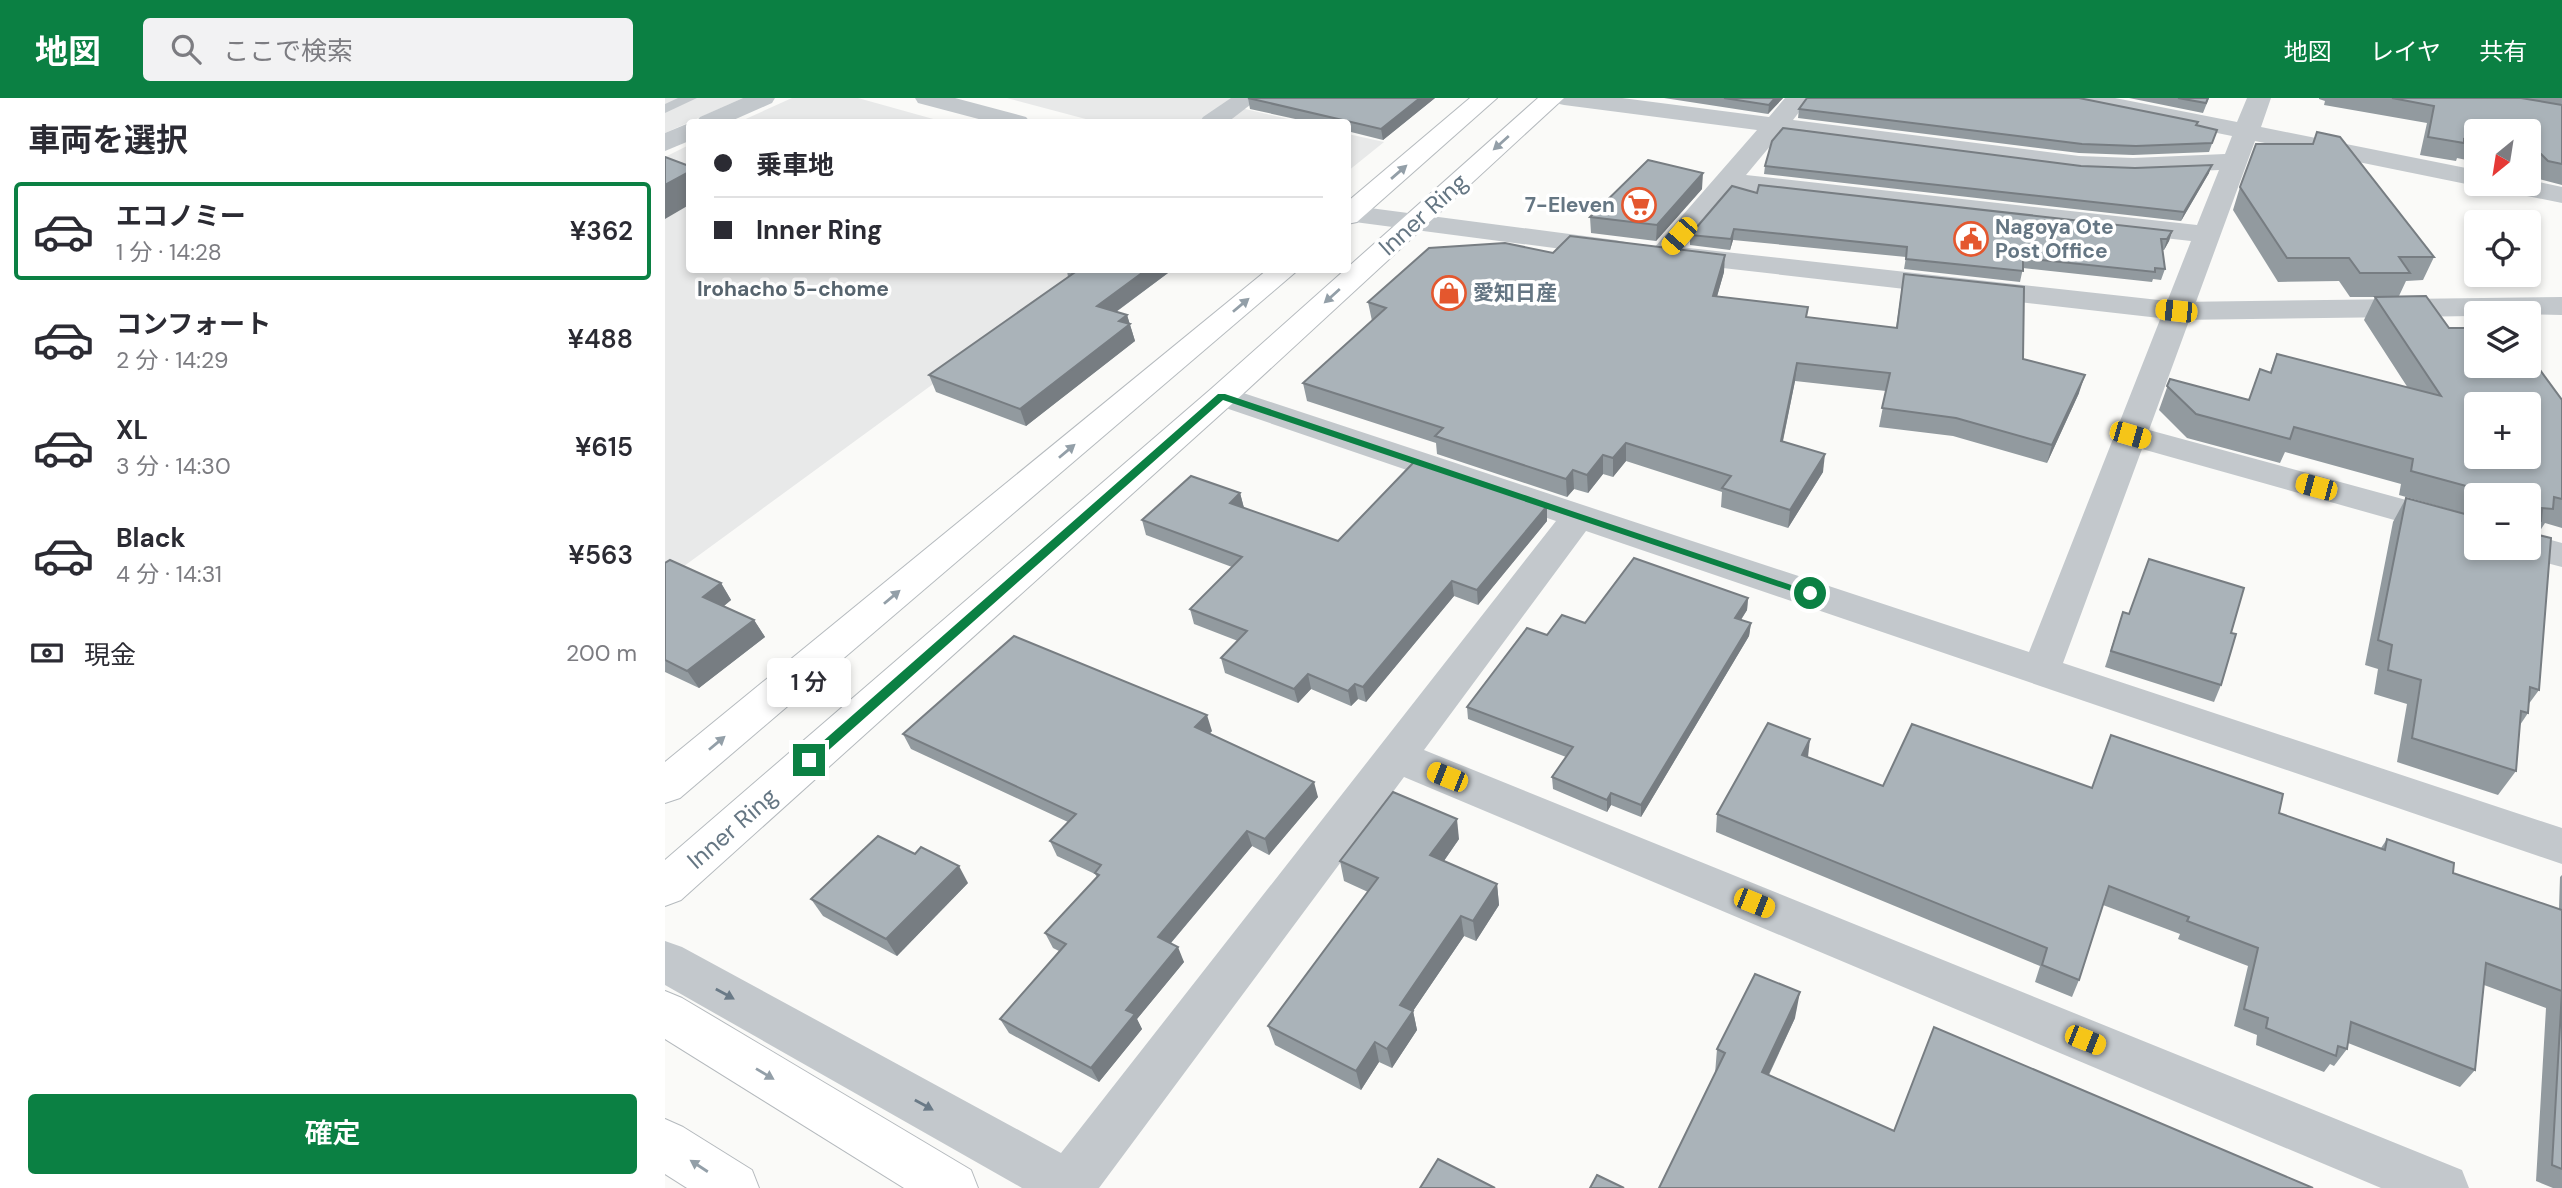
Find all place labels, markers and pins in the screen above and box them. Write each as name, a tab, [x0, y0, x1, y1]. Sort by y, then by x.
supermarket icon: 7-Eleven	[1620, 186, 1658, 224]
place label: 7-Eleven	[1525, 191, 1615, 219]
place label: Nagoya Ote Post Office	[1995, 213, 2114, 265]
public building icon: Nagoya Ote Post Office	[1952, 220, 1990, 258]
shop icon: 愛知日産	[1430, 274, 1468, 312]
place label: 愛知日産	[1473, 279, 1557, 307]

